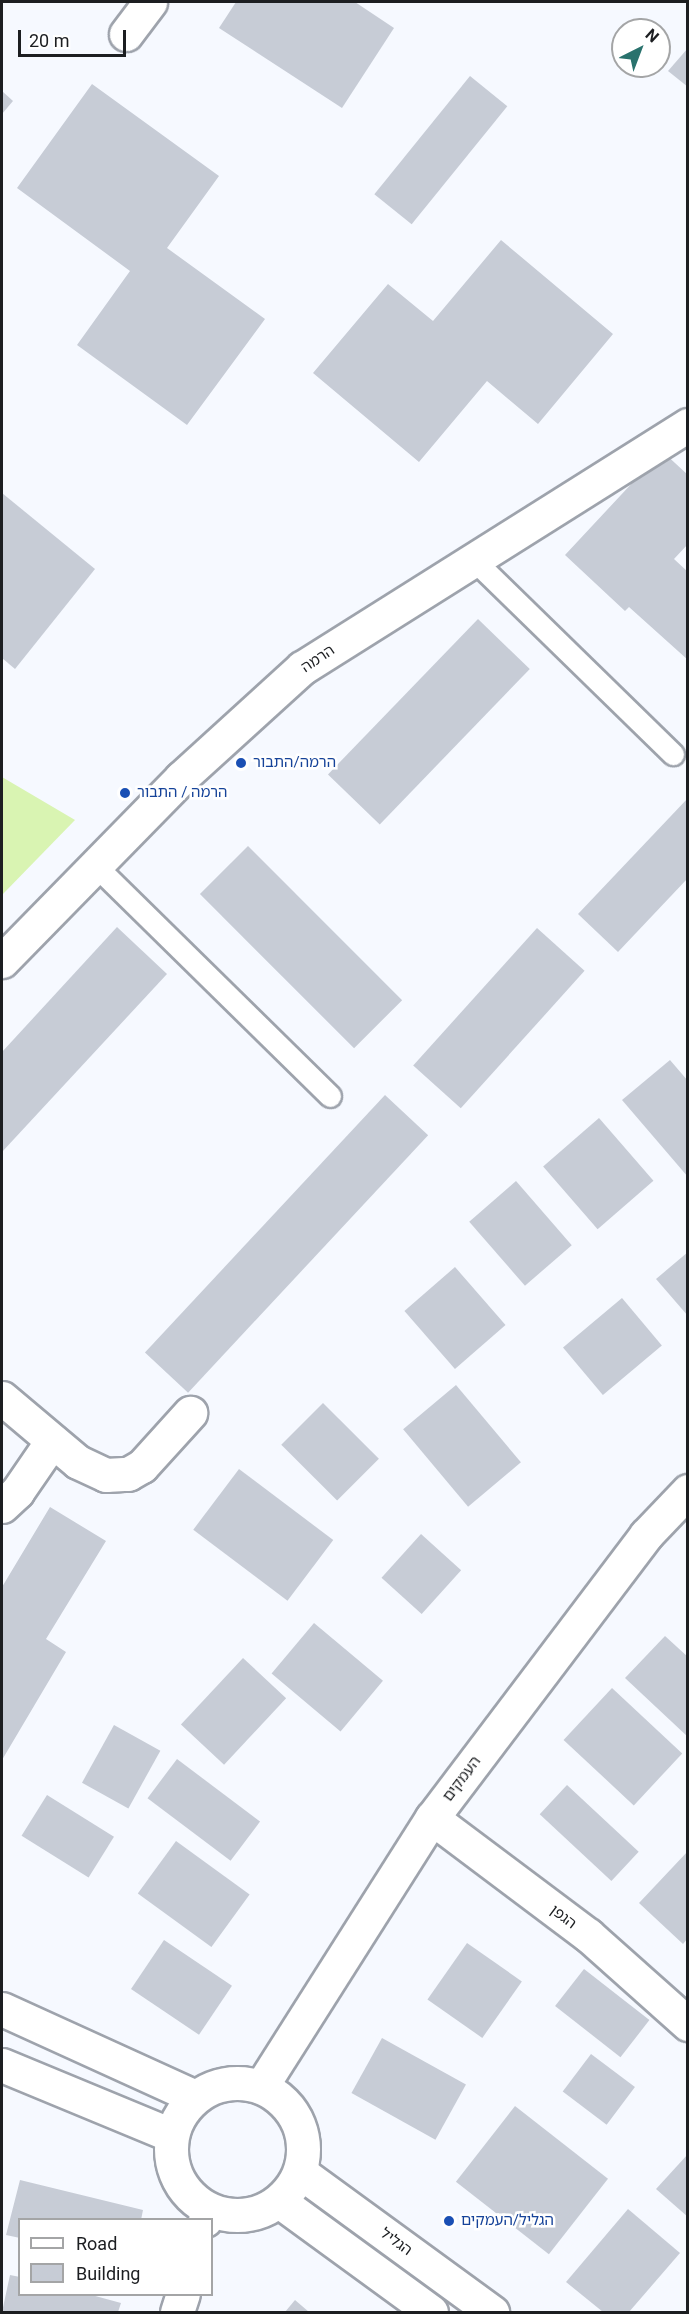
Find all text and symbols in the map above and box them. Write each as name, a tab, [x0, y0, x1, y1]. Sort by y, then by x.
scale bar	[21, 18, 129, 56]
north arrow	[611, 18, 671, 78]
text: N	[641, 25, 663, 47]
text: 20 m	[29, 30, 69, 51]
street label: הרמה	[298, 641, 338, 677]
place label: הרמה/התבור	[253, 754, 336, 772]
marker: הרמה/התבור	[234, 756, 248, 770]
place label: הרמה / התבור	[137, 784, 228, 802]
marker: הרמה / התבור	[118, 786, 132, 800]
street label: העמקים	[439, 1753, 485, 1805]
street label: הגפן	[546, 1901, 580, 1933]
place label: הגליל/העמקים	[461, 2212, 554, 2230]
marker: הגליל/העמקים	[442, 2214, 456, 2228]
legend	[18, 2218, 213, 2296]
street label: הגליל	[377, 2224, 415, 2260]
text: Road	[76, 2233, 117, 2254]
text: Building	[76, 2263, 140, 2284]

